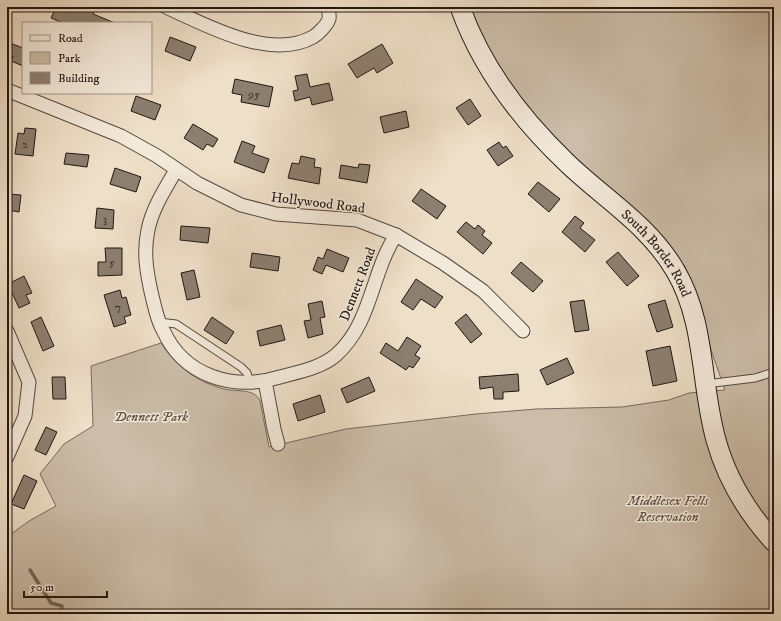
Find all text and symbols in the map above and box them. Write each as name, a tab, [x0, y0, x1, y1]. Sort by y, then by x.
legend	[22, 22, 152, 94]
text: Road	[58, 31, 83, 46]
text: Park	[58, 51, 80, 66]
text: Building	[58, 71, 99, 86]
house number: 95	[247, 87, 260, 102]
house number: 2	[22, 137, 28, 152]
street label: Hollywood Road	[270, 188, 366, 218]
street label: South Border Road	[617, 206, 695, 300]
house number: 3	[103, 212, 107, 227]
street label: Dennett Road	[336, 245, 380, 324]
house number: 5	[109, 255, 115, 270]
house number: 7	[115, 300, 121, 315]
park label: Dennett Park	[114, 408, 188, 426]
park label: Middlesex Fells Reservation	[627, 492, 709, 526]
scale bar	[24, 573, 107, 599]
text: 50 m	[30, 580, 54, 595]

